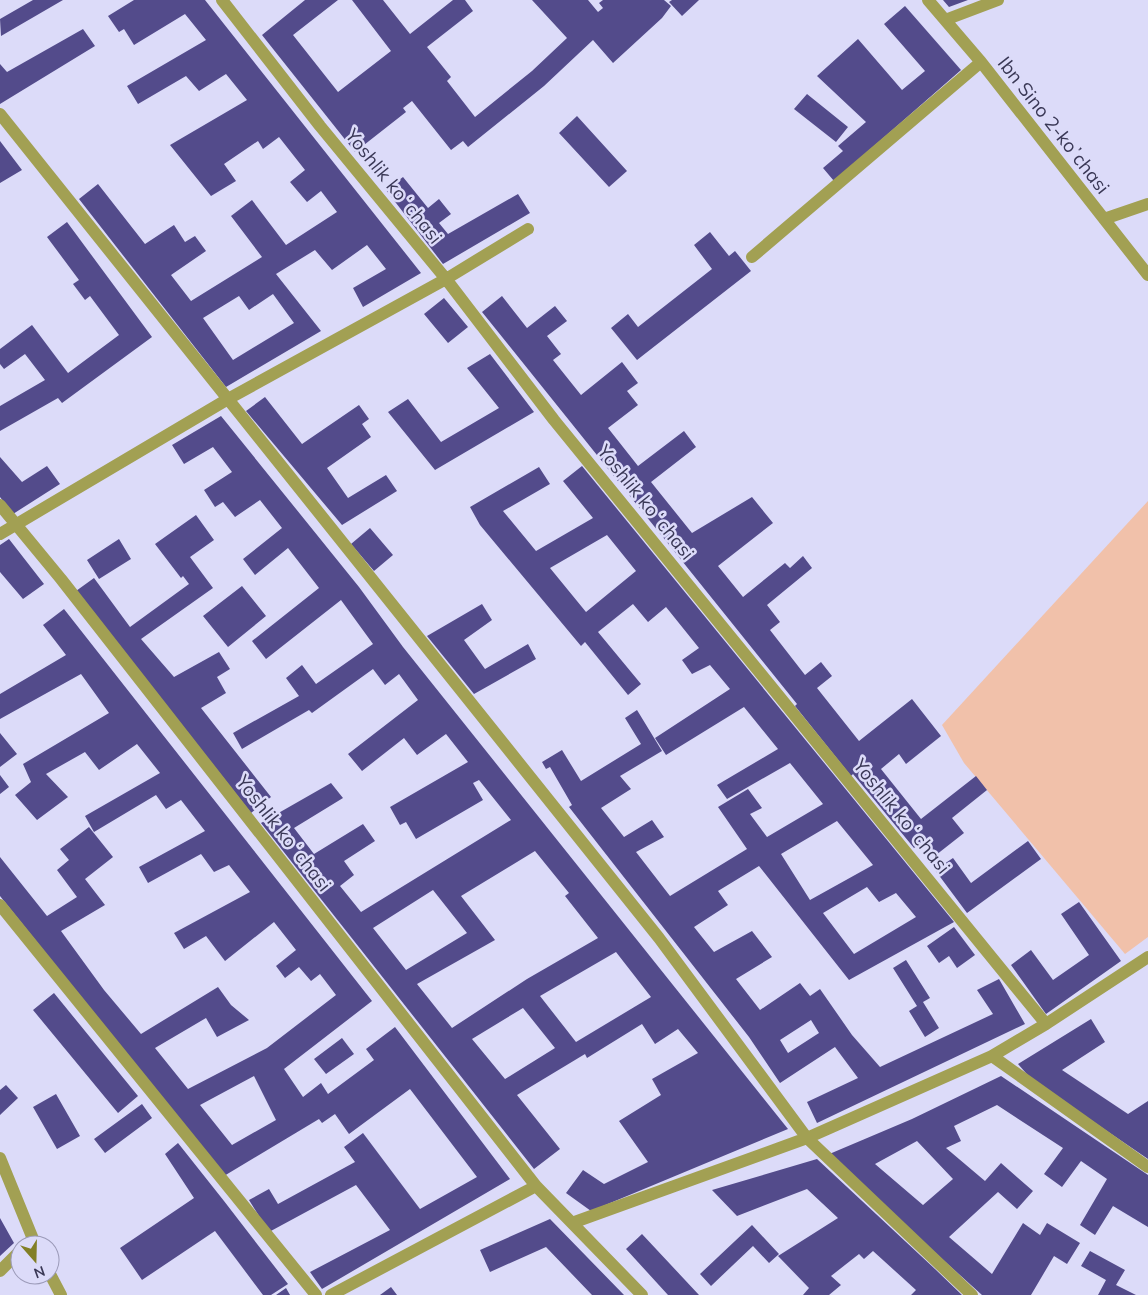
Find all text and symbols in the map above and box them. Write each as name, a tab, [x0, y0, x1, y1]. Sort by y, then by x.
street label: Ibn Sino 2-koʼchasi	[993, 52, 1115, 198]
street label: Yoshlik koʻchasi	[340, 123, 448, 248]
street label: Yoshlik koʻchasi	[592, 439, 700, 564]
street label: Yoshlik koʻchasi	[848, 753, 956, 878]
street label: Yoshlik koʻchasi	[231, 769, 337, 896]
north arrow	[10, 1235, 60, 1285]
text: N	[31, 1262, 47, 1282]

